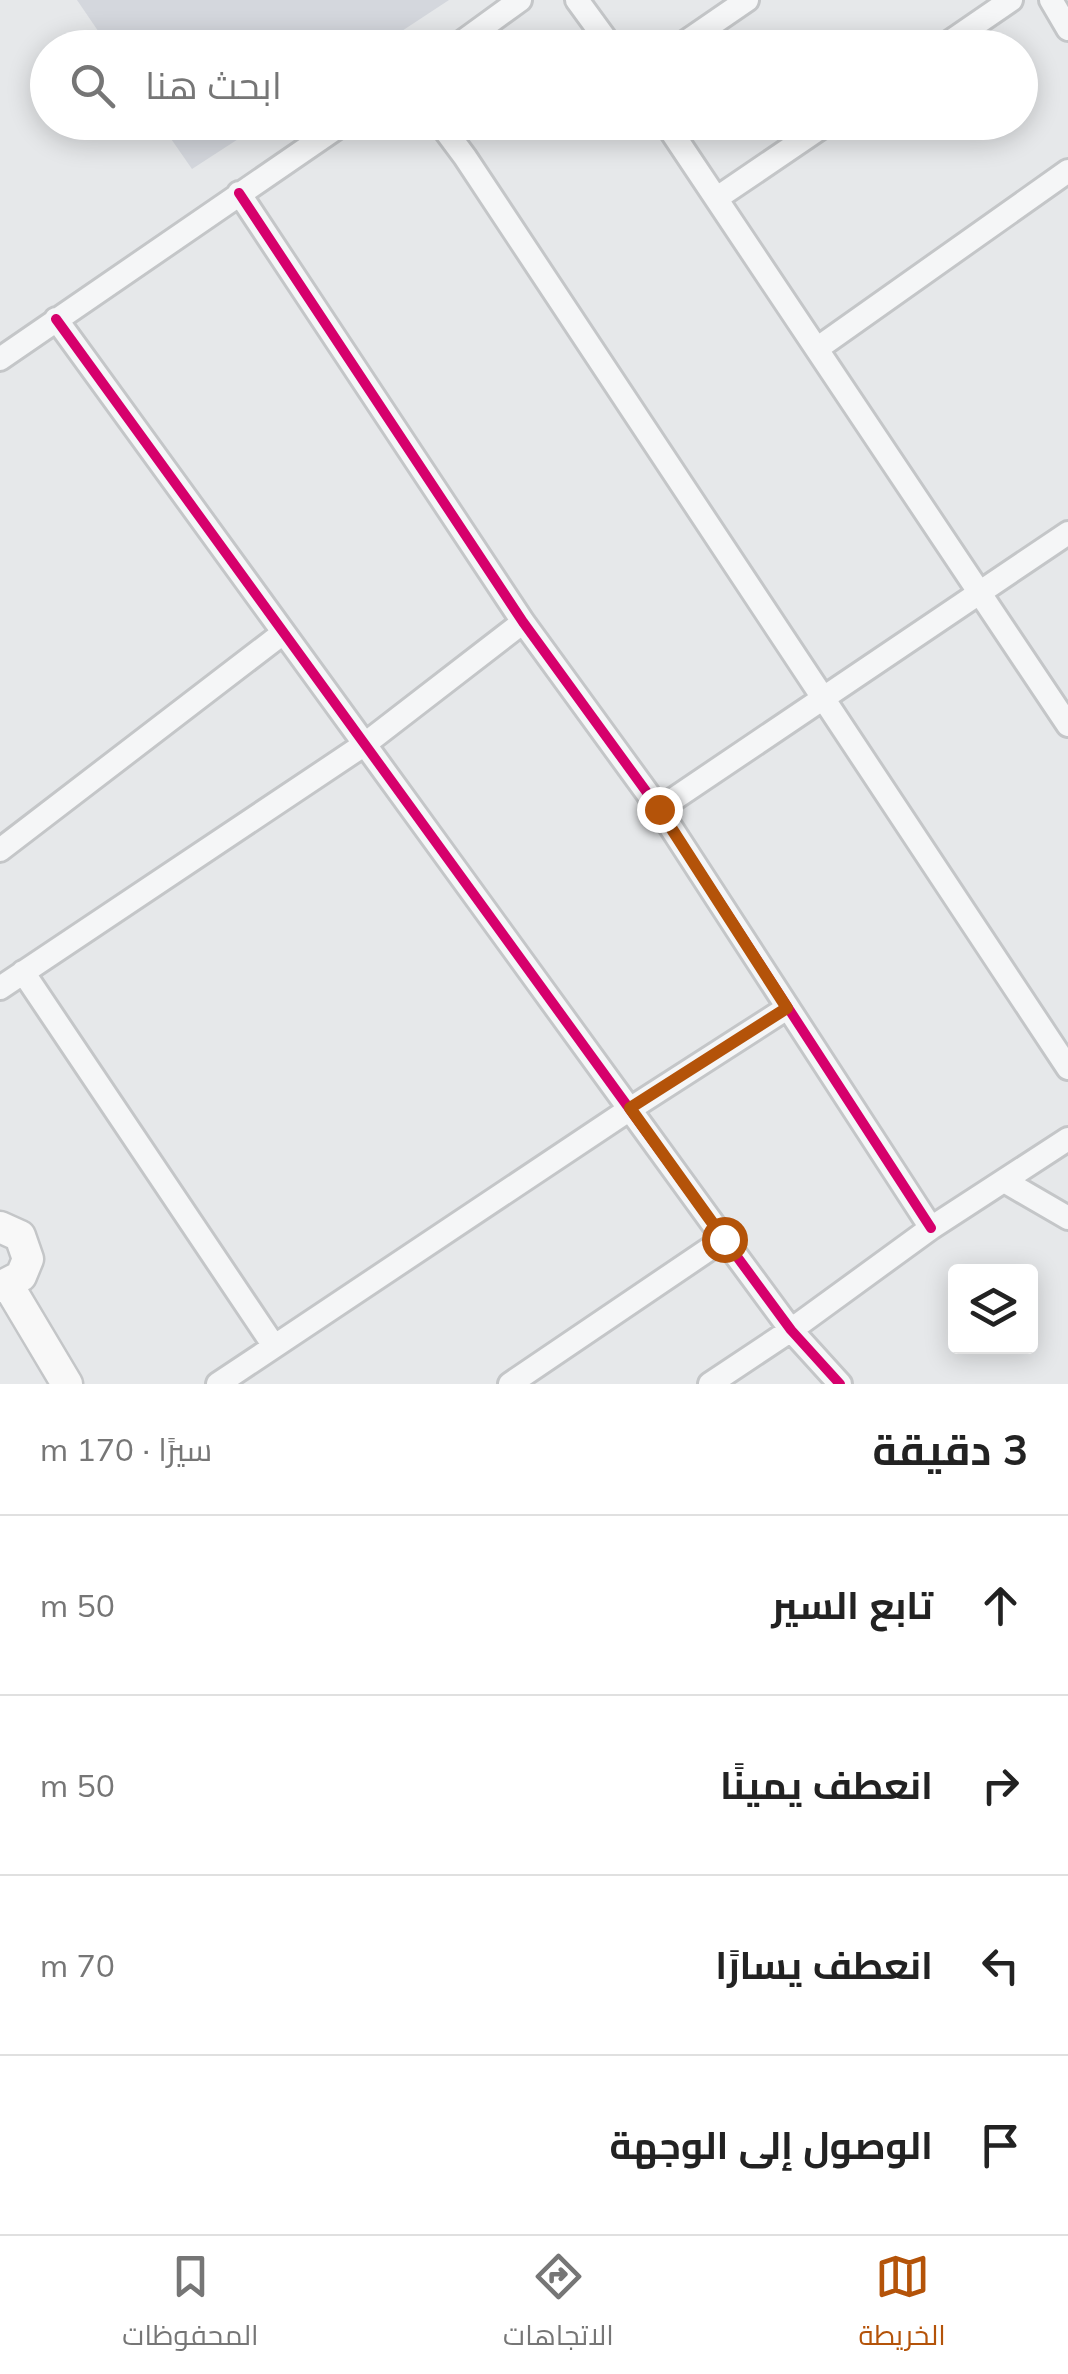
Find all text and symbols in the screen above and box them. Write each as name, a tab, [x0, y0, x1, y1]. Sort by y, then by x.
search box	[30, 30, 1038, 140]
icon: search	[65, 58, 120, 113]
text: ابحث هنا	[145, 61, 282, 109]
route end	[637, 787, 683, 833]
route start	[702, 1217, 748, 1263]
map controls	[948, 1264, 1038, 1354]
button: layers	[948, 1264, 1038, 1354]
text: 3 دقيقة	[873, 1423, 1028, 1476]
text: سيرًا · 170 m	[40, 1429, 212, 1469]
icon: ahead	[973, 1578, 1028, 1633]
text: تابع السير	[771, 1581, 933, 1629]
text: 50 m	[40, 1585, 115, 1625]
icon: right	[973, 1758, 1028, 1813]
text: انعطف يمينًا	[720, 1761, 933, 1809]
text: 50 m	[40, 1765, 115, 1805]
icon: left	[973, 1938, 1028, 1993]
text: انعطف يسارًا	[715, 1941, 933, 1989]
text: 70 m	[40, 1945, 115, 1985]
icon: arrive	[973, 2118, 1028, 2173]
text: الوصول إلى الوجهة	[609, 2121, 933, 2169]
tab: المحفوظات	[122, 2249, 259, 2361]
tab: الاتجاهات	[503, 2249, 614, 2361]
tab: الخريطة	[858, 2249, 946, 2361]

